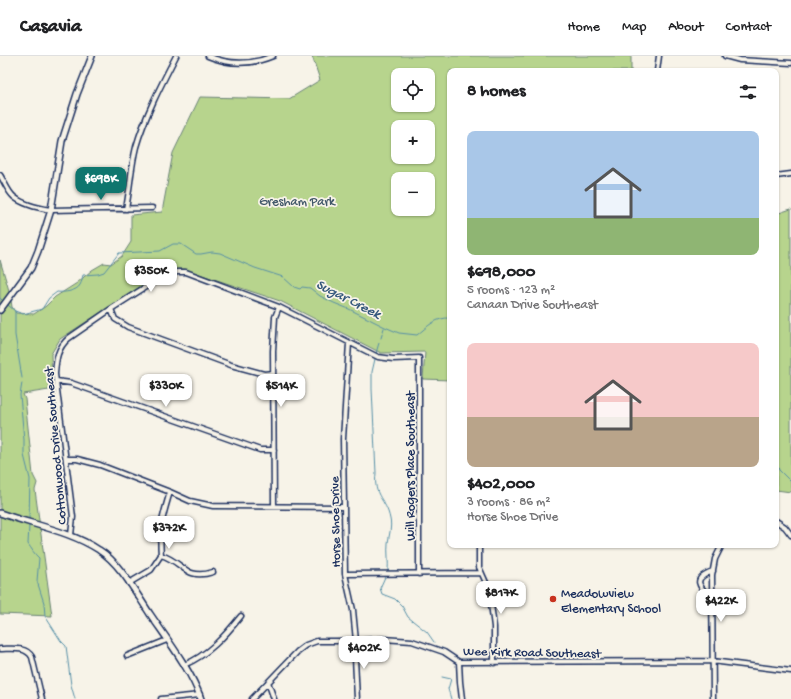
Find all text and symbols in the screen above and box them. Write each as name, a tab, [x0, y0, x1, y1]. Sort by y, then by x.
text: Casavia	[20, 16, 81, 39]
text: Home	[568, 19, 600, 36]
text: Map	[622, 19, 646, 36]
text: About	[668, 19, 704, 36]
text: Contact	[726, 19, 771, 36]
map controls	[391, 68, 435, 216]
button: locate	[391, 68, 435, 112]
icon: filters	[737, 81, 759, 103]
text: 8 homes	[467, 82, 525, 102]
button: +	[391, 120, 435, 164]
icon: home	[577, 157, 649, 229]
pin: $698K	[73, 167, 129, 201]
text: $698K	[84, 172, 118, 187]
button: −	[391, 172, 435, 216]
park label: Gresham Park	[259, 195, 336, 210]
pin: $350K	[123, 259, 179, 293]
text: $698,000	[467, 263, 535, 283]
text: $350K	[134, 264, 168, 279]
water label: Sugar Creek	[313, 277, 385, 325]
text: 5 rooms · 123 m²	[467, 283, 555, 298]
text: Canaan Drive Southeast	[467, 298, 598, 313]
street label: Cottonwood Drive Southeast	[42, 365, 71, 525]
icon: home	[577, 369, 649, 441]
pin: $330K	[138, 374, 194, 408]
pin: $514K	[253, 374, 309, 408]
text: $330K	[149, 379, 183, 394]
text: $514K	[265, 379, 297, 394]
street label: Will Rogers Place Southeast	[404, 390, 419, 541]
text: $402,000	[467, 475, 535, 495]
street label: Horse Shoe Drive	[328, 476, 345, 568]
text: 3 rooms · 86 m²	[467, 495, 550, 510]
text: Horse Shoe Drive	[467, 510, 558, 525]
pin: $372K	[141, 516, 197, 550]
text: $372K	[153, 521, 185, 536]
pin: $817K	[473, 581, 529, 615]
text: $817K	[485, 586, 517, 601]
place label: Meadowview Elementary School	[561, 587, 661, 617]
pin: $422K	[693, 589, 749, 623]
marker: Meadowview Elementary School	[548, 594, 558, 604]
text: $422K	[705, 594, 737, 609]
pin: $402K	[336, 636, 392, 670]
text: $402K	[348, 641, 380, 656]
street label: Wee Kirk Road Southeast	[463, 645, 603, 662]

